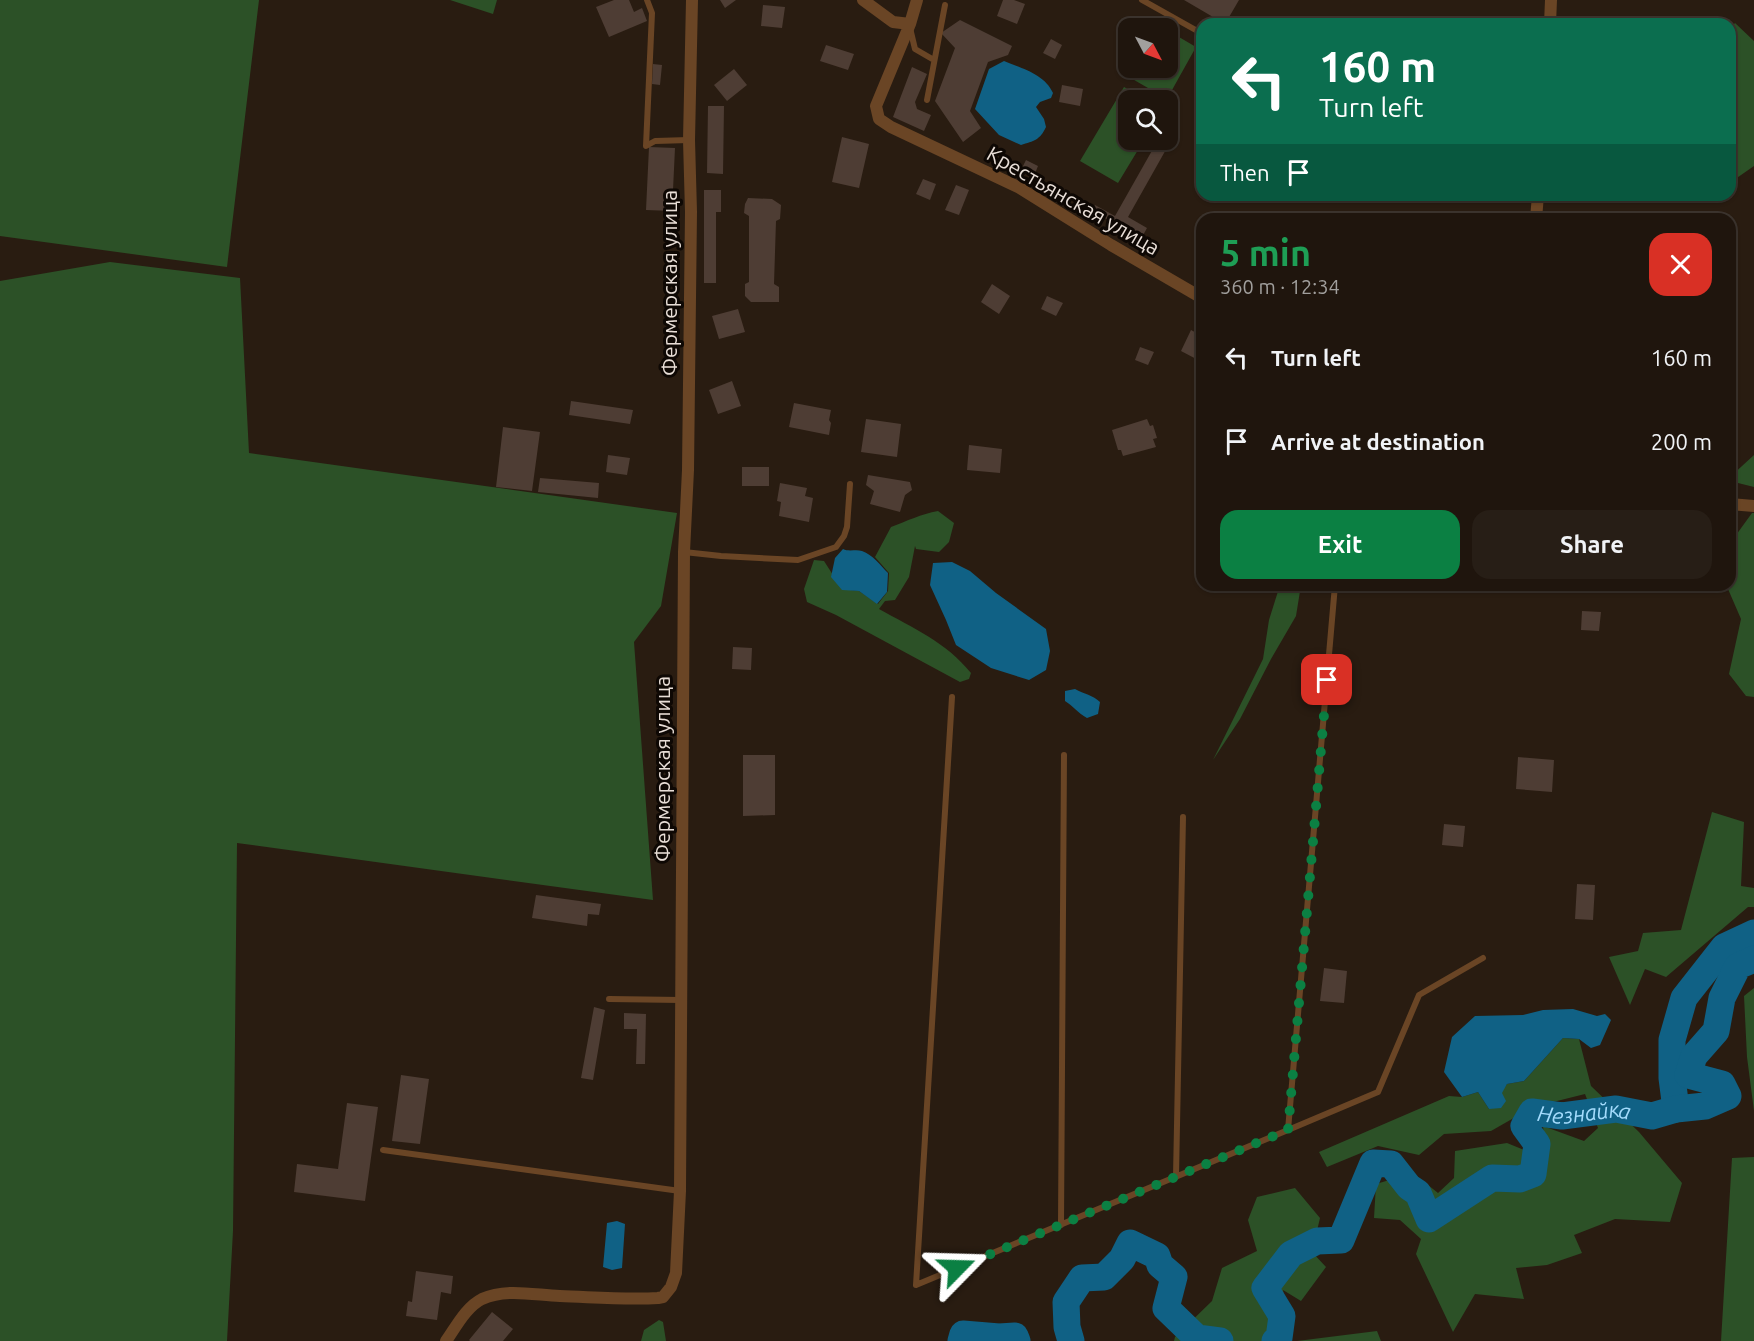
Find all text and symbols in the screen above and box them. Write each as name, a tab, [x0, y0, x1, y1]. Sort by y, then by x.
north arrow	[1118, 18, 1178, 78]
map controls	[1118, 18, 1178, 150]
icon: left	[1220, 42, 1298, 120]
text: 160 m	[1319, 43, 1436, 90]
button: search	[1118, 90, 1178, 150]
text: Turn left	[1319, 92, 1423, 122]
street label: Крестьянская улица	[983, 141, 1164, 259]
icon: arrive	[1282, 156, 1315, 189]
text: Then	[1220, 160, 1270, 185]
street label: Фермерская улица	[657, 190, 681, 376]
text: 5 min	[1220, 232, 1311, 273]
button: close	[1649, 233, 1712, 296]
text: 360 m · 12:34	[1220, 275, 1340, 298]
icon: left	[1220, 341, 1253, 374]
text: Turn left	[1271, 345, 1361, 370]
text: 160 m	[1651, 345, 1712, 370]
icon: arrive	[1220, 425, 1253, 458]
text: Arrive at destination	[1271, 429, 1485, 454]
text: 200 m	[1651, 429, 1712, 454]
button: Exit	[1220, 510, 1460, 579]
button: Share	[1472, 510, 1712, 579]
pin	[1301, 654, 1352, 705]
icon: arrive	[1310, 663, 1343, 696]
street label: Фермерская улица	[650, 676, 674, 862]
water label: Незнайка	[1536, 1096, 1633, 1128]
position arrow	[925, 1236, 989, 1300]

